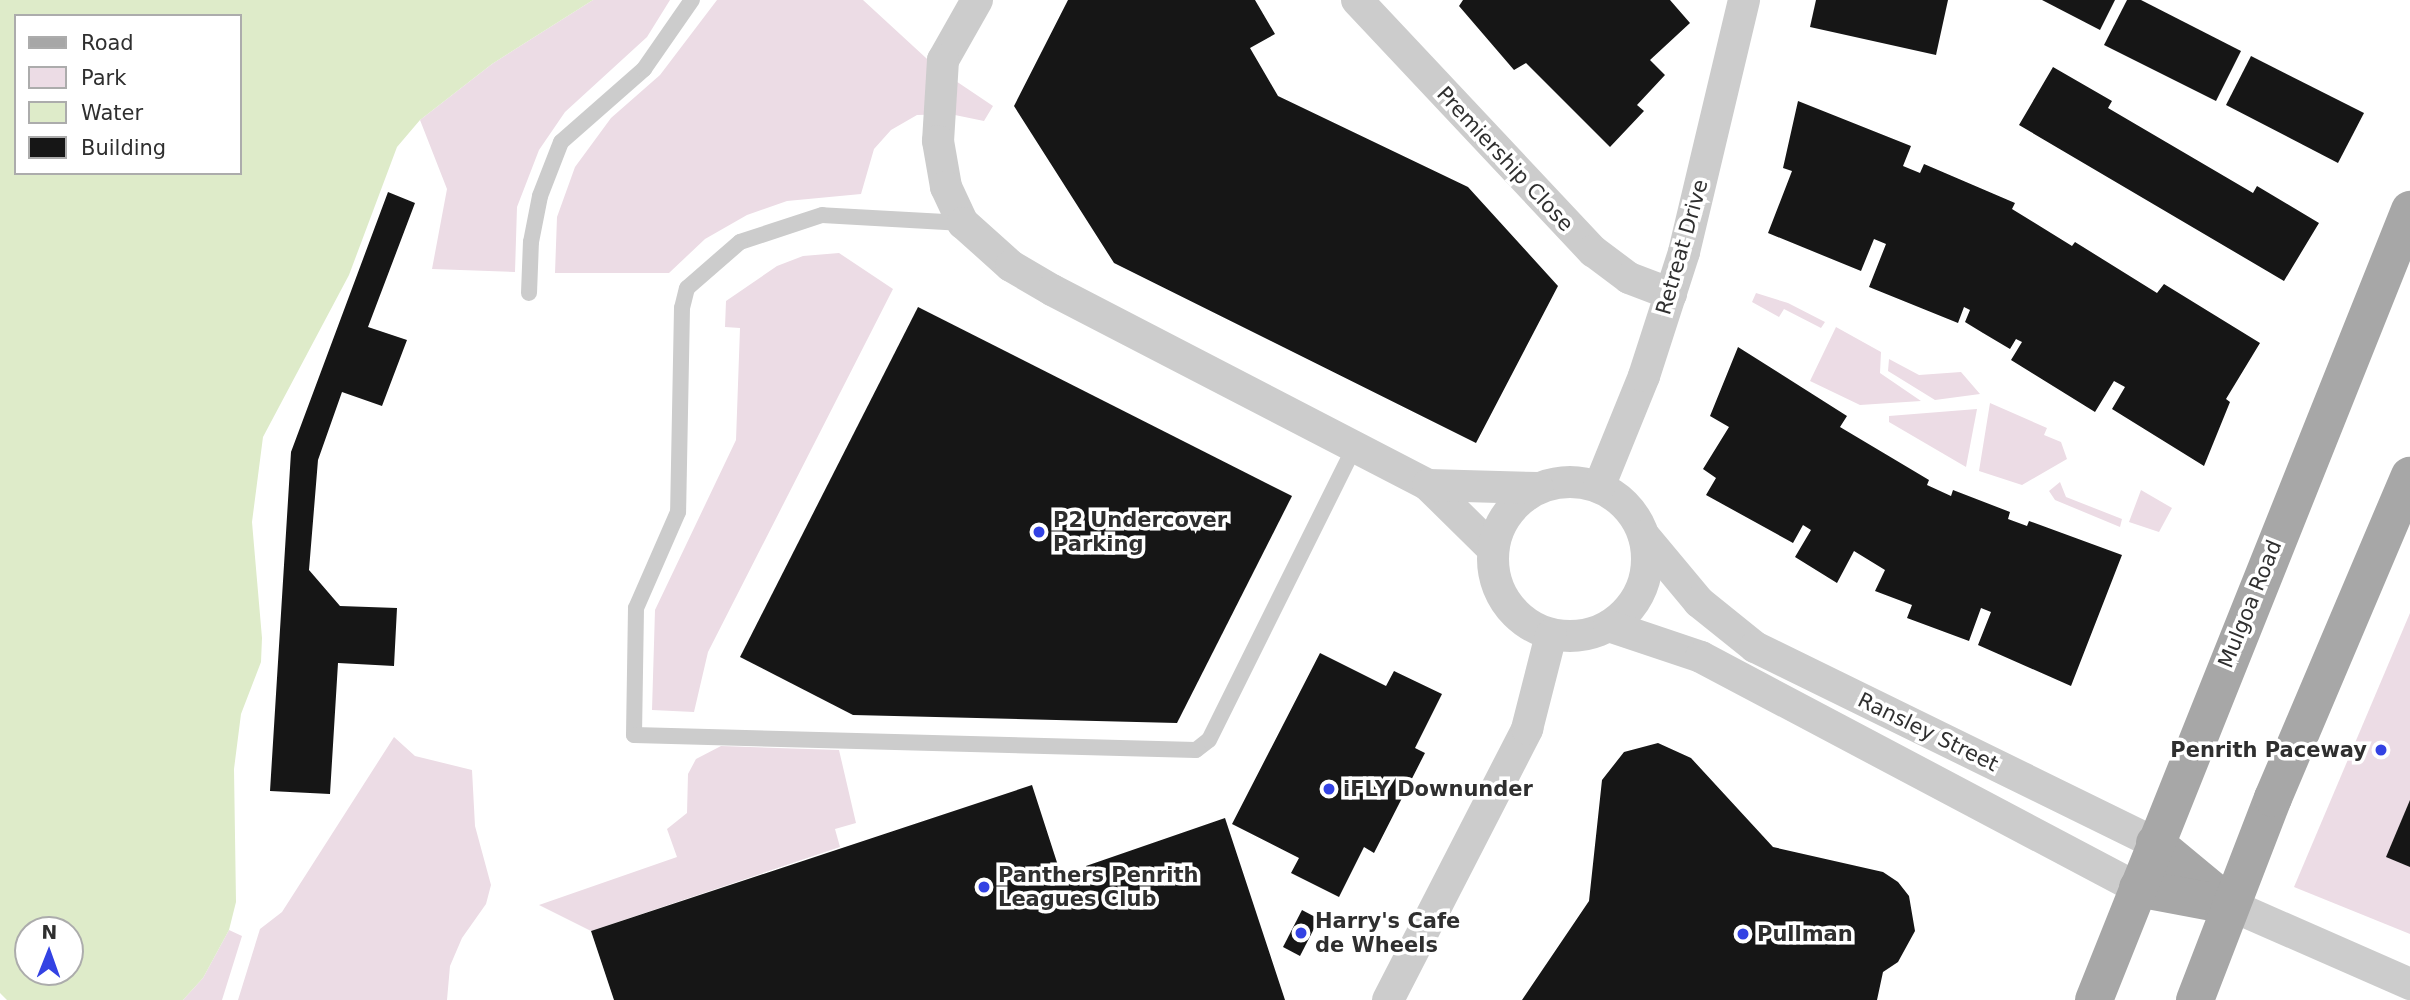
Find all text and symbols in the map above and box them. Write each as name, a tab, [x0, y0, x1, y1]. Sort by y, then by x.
legend	[14, 14, 242, 175]
text: Road	[81, 31, 134, 55]
text: Park	[81, 66, 126, 90]
street label: Premiership Close	[1431, 81, 1579, 237]
text: Water	[81, 101, 143, 125]
text: Building	[81, 136, 166, 160]
street label: Retreat Drive	[1651, 176, 1713, 318]
place label: P2 Undercover Parking	[1053, 507, 1227, 557]
marker: P2 Undercover Parking	[1031, 524, 1047, 540]
street label: Mulgoa Road	[2213, 536, 2287, 672]
street label: Ransley Street	[1854, 687, 2002, 777]
place label: Penrith Paceway	[2170, 737, 2367, 763]
marker: Penrith Paceway	[2373, 742, 2389, 758]
place label: iFLY Downunder	[1343, 776, 1533, 802]
marker: iFLY Downunder	[1321, 781, 1337, 797]
place label: Panthers Penrith Leagues Club	[998, 862, 1198, 912]
marker: Panthers Penrith Leagues Club	[976, 879, 992, 895]
place label: Harry's Cafe de Wheels	[1315, 908, 1460, 958]
north arrow	[14, 916, 84, 986]
text: N	[41, 921, 57, 943]
place label: Pullman	[1757, 921, 1853, 947]
marker: Harry's Cafe de Wheels	[1293, 925, 1309, 941]
marker: Pullman	[1735, 926, 1751, 942]

